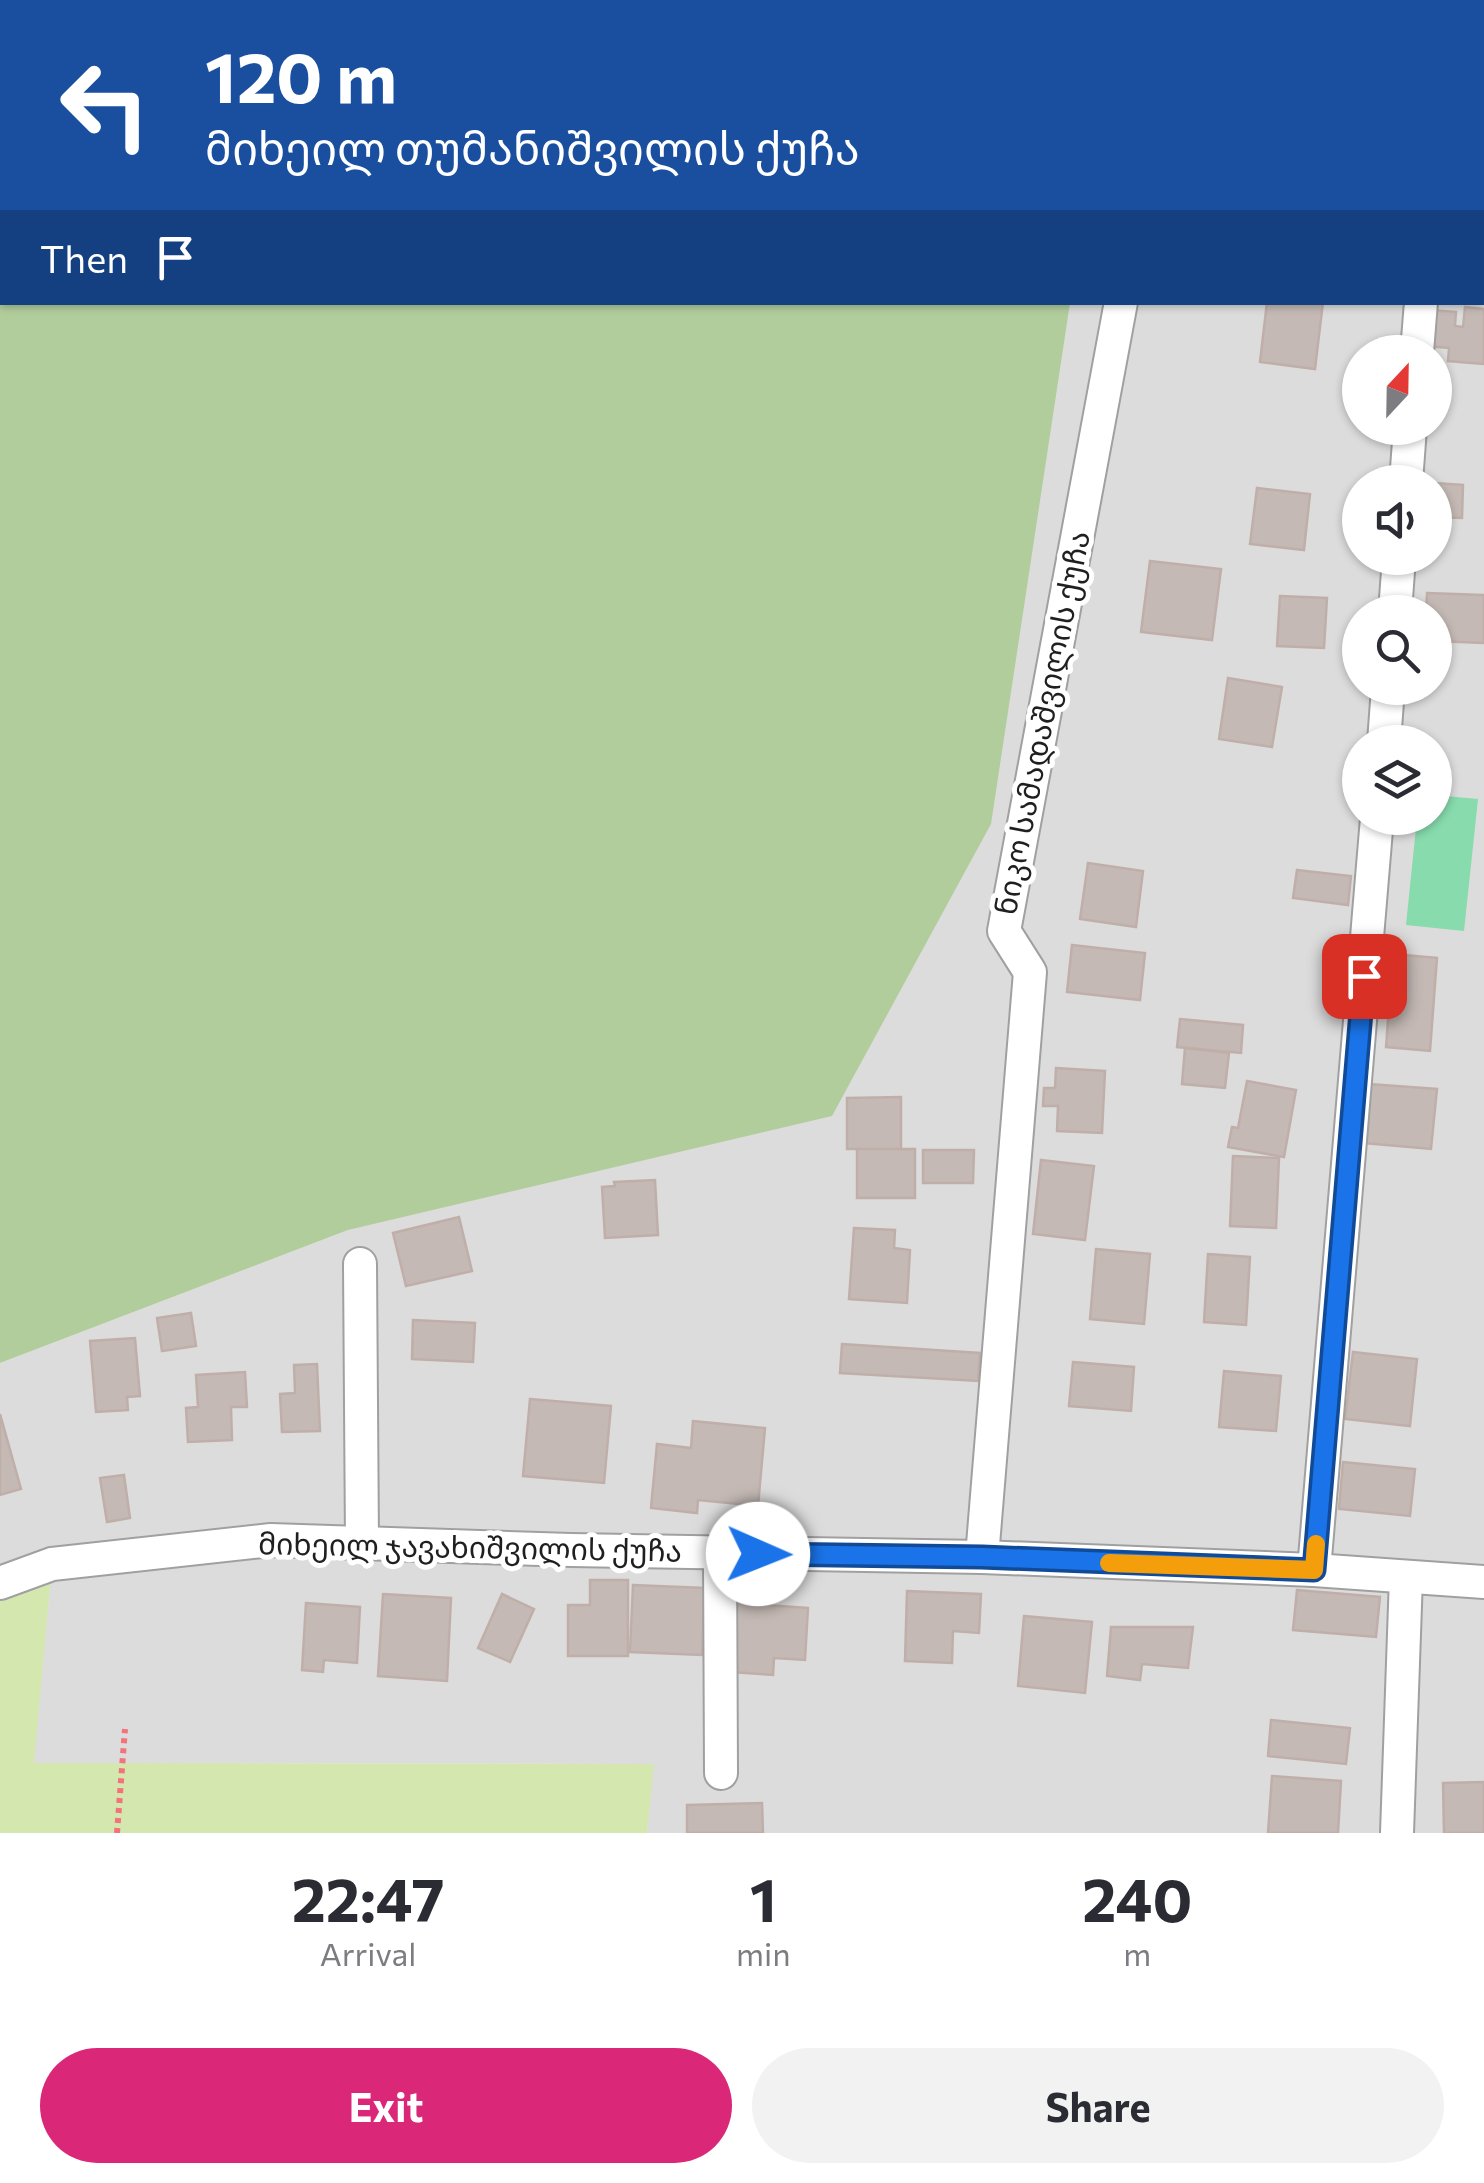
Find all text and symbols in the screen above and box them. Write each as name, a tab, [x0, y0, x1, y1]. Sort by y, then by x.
text: 120 m	[205, 32, 397, 117]
icon: left	[40, 40, 170, 170]
text: მიხეილ თუმანიშვილის ქუჩა	[205, 119, 860, 174]
icon: arrive	[148, 230, 203, 285]
text: Then	[40, 234, 128, 281]
north arrow	[1342, 335, 1452, 445]
map controls	[1342, 335, 1452, 835]
button: sound	[1342, 465, 1452, 575]
street label: ნიკო სამადაშვილის ქუჩა	[985, 528, 1098, 918]
button: search	[1342, 595, 1452, 705]
button: layers	[1342, 725, 1452, 835]
pin	[1322, 934, 1407, 1019]
icon: arrive	[1337, 949, 1392, 1004]
position arrow	[706, 1502, 810, 1606]
street label: მიხეილ ჯავახიშვილის ქუჩა	[258, 1523, 682, 1570]
text: 22:47	[292, 1861, 444, 1934]
text: 1	[750, 1861, 777, 1934]
text: 240	[1082, 1861, 1192, 1934]
text: Arrival	[320, 1933, 416, 1973]
text: min	[736, 1933, 791, 1973]
text: m	[1123, 1933, 1151, 1973]
button: Exit	[40, 2048, 732, 2163]
button: Share	[752, 2048, 1444, 2163]

